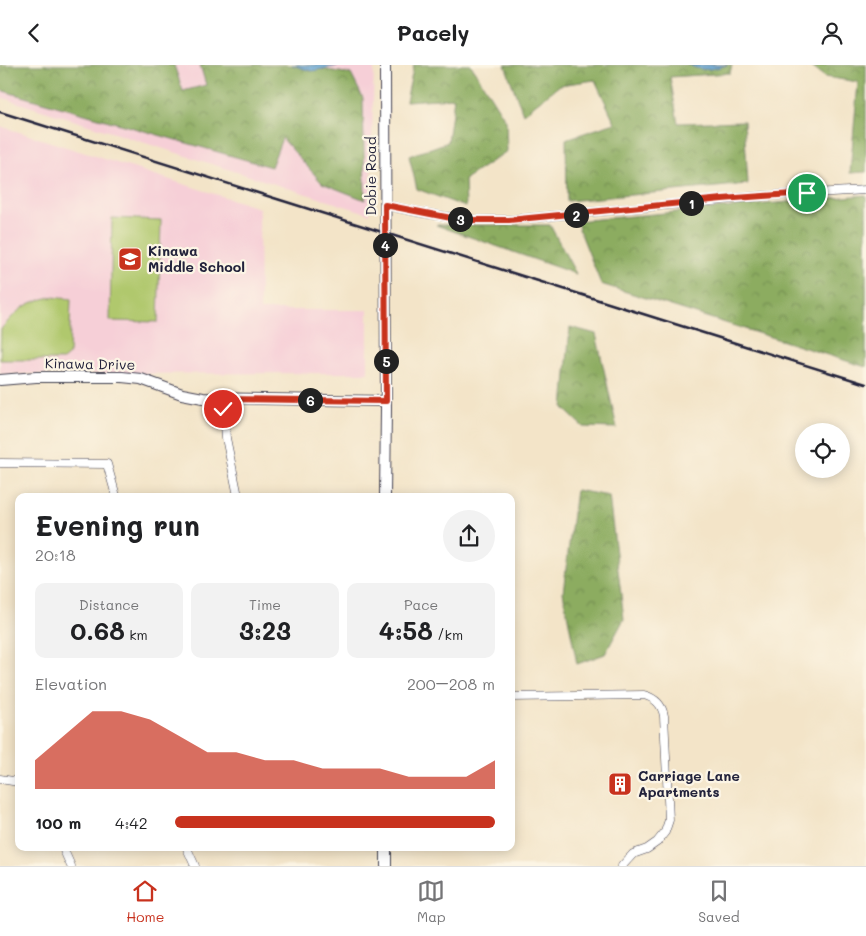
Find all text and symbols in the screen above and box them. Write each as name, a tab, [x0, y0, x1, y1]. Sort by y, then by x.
text: Pacely	[397, 18, 469, 47]
icon: back	[20, 19, 48, 47]
icon: person	[818, 19, 846, 47]
street label: Dobie Road	[361, 136, 380, 216]
pin	[786, 172, 828, 214]
icon: arrive	[793, 179, 821, 207]
pin: 1	[678, 191, 704, 215]
text: 1	[688, 194, 695, 213]
pin: 2	[564, 203, 588, 227]
text: 2	[573, 206, 580, 225]
pin: 3	[448, 207, 472, 231]
text: 3	[456, 210, 465, 229]
pin: 4	[372, 233, 398, 257]
text: 4	[381, 236, 390, 255]
place label: Kinawa Middle School	[148, 241, 245, 276]
school or university icon: Kinawa Middle School	[117, 246, 143, 272]
pin: 5	[374, 349, 398, 373]
text: 5	[382, 352, 391, 371]
street label: Kinawa Drive	[45, 353, 135, 374]
pin: 6	[298, 387, 322, 413]
pin	[202, 388, 244, 430]
text: 6	[306, 391, 315, 410]
icon: check	[209, 395, 237, 423]
map controls	[795, 423, 850, 478]
button: locate	[795, 423, 850, 478]
text: Evening run	[35, 507, 200, 543]
button: share	[443, 510, 495, 562]
text: 20:18	[35, 544, 76, 565]
text: Distance	[79, 595, 139, 614]
text: Time	[249, 595, 281, 614]
text: Pace	[404, 595, 438, 614]
text: 0.68	[70, 614, 125, 646]
text: 3:23	[239, 614, 291, 646]
text: 4:58	[379, 614, 433, 646]
text: km	[125, 625, 148, 644]
text: /km	[433, 625, 463, 644]
text: Elevation	[35, 673, 107, 694]
text: 200–208 m	[407, 673, 495, 694]
place label: Carriage Lane Apartments	[638, 766, 740, 801]
building icon: Carriage Lane Apartments	[607, 771, 633, 797]
text: 100 m	[35, 812, 81, 833]
text: 4:42	[115, 812, 148, 833]
tab: Home	[126, 877, 164, 926]
tab: Map	[417, 877, 446, 926]
tab: Saved	[698, 877, 740, 926]

